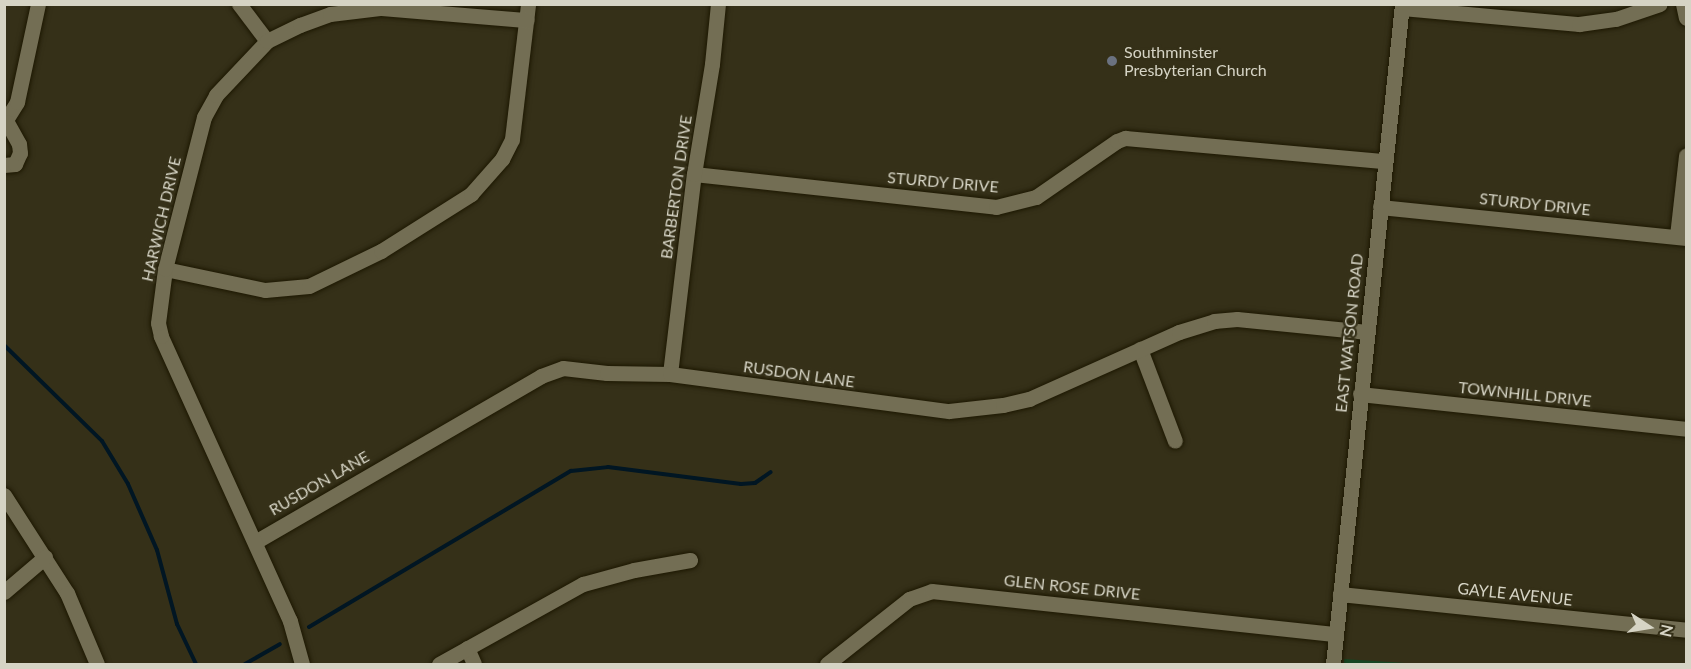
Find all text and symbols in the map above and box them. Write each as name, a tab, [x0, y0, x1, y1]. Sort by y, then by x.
place label: Southminster Presbyterian Church	[1124, 42, 1267, 80]
marker: Southminster Presbyterian Church	[1105, 54, 1119, 68]
street label: BARBERTON DRIVE	[656, 114, 696, 260]
street label: HARWICH DRIVE	[137, 155, 185, 283]
street label: STURDY DRIVE	[886, 168, 1000, 196]
street label: STURDY DRIVE	[1478, 189, 1592, 219]
street label: EAST WATSON ROAD	[1331, 252, 1367, 414]
street label: RUSDON LANE	[742, 357, 856, 391]
street label: TOWNHILL DRIVE	[1457, 377, 1593, 411]
street label: RUSDON LANE	[266, 447, 372, 519]
street label: GLEN ROSE DRIVE	[1003, 570, 1141, 604]
street label: GAYLE AVENUE	[1456, 578, 1574, 610]
north arrow	[1619, 597, 1679, 657]
text: N	[1657, 623, 1678, 639]

